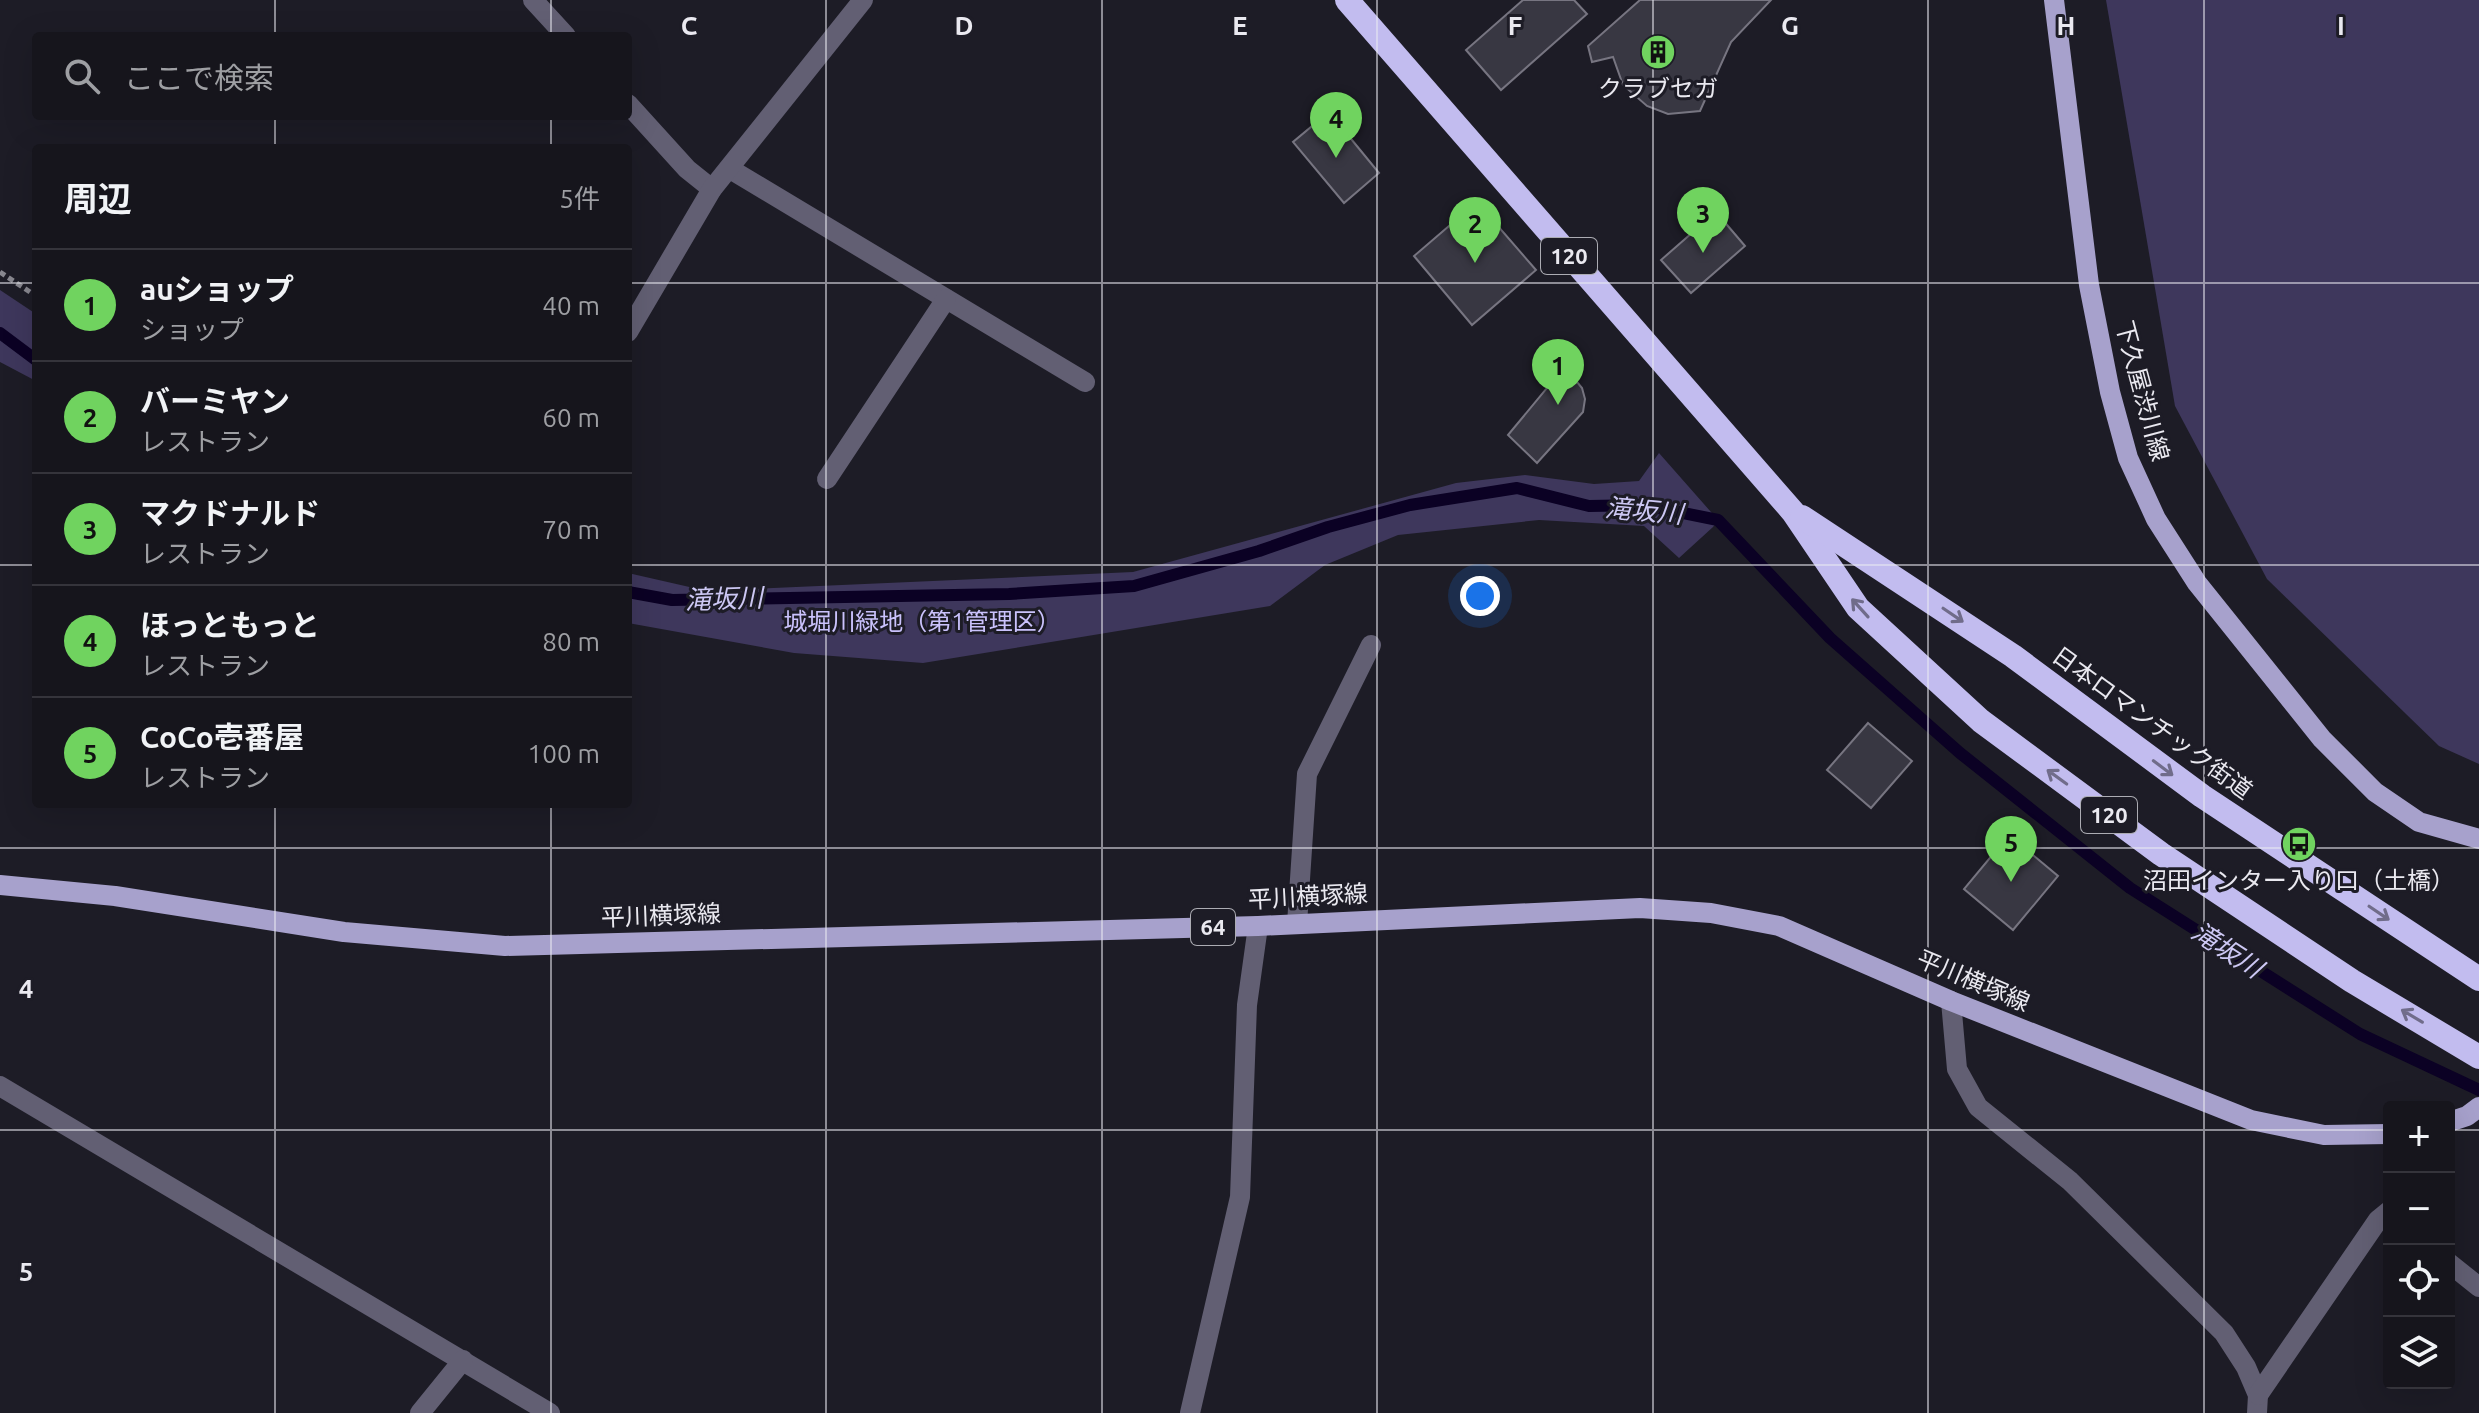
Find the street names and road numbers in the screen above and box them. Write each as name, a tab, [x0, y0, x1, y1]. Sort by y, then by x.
road number: 120	[1541, 238, 1597, 274]
street label: 下久屋渋川線	[2111, 318, 2174, 464]
street label: 日本ロマンチック街道	[2047, 641, 2257, 804]
road number: 120	[2081, 797, 2137, 833]
street label: 平川横塚線	[1247, 880, 1369, 913]
street label: 平川横塚線	[601, 900, 721, 931]
road number: 64	[1191, 909, 1235, 945]
street label: 平川横塚線	[1913, 945, 2034, 1016]

